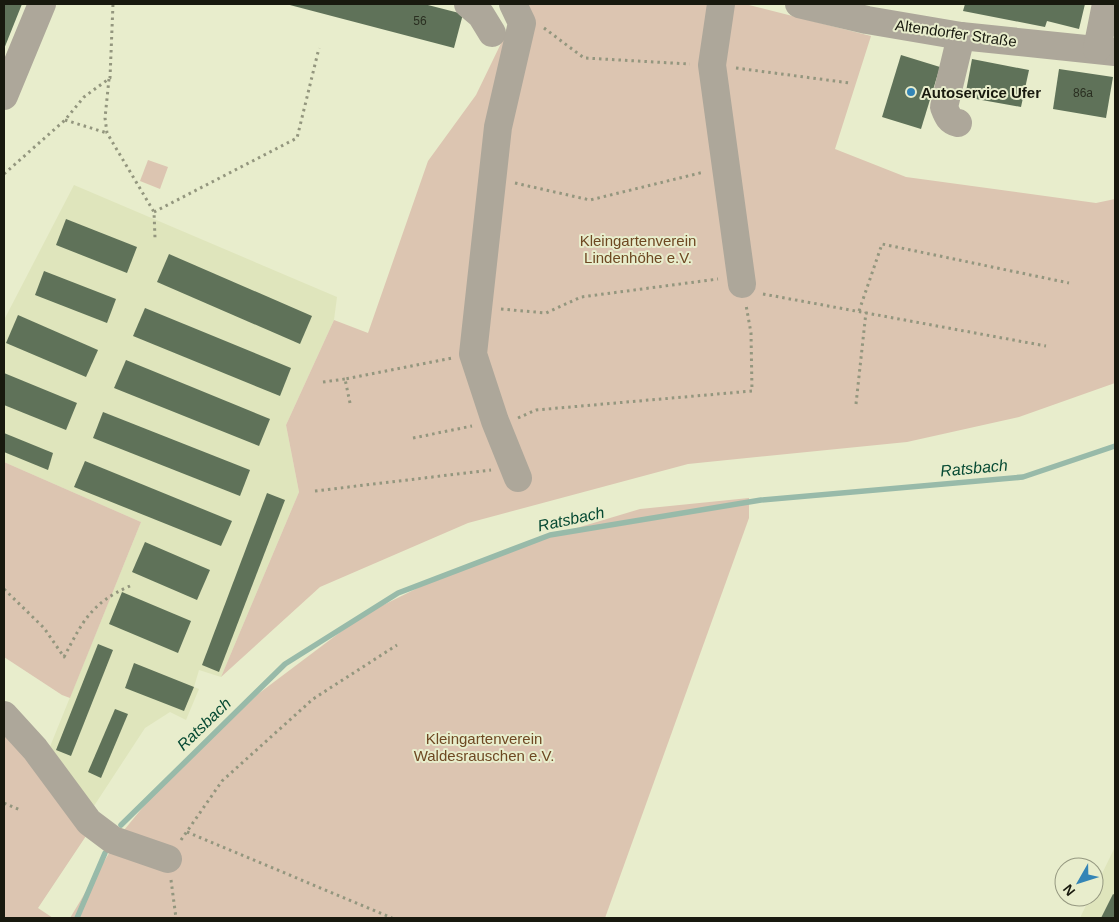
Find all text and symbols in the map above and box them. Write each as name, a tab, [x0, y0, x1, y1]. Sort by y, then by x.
house number: 56	[413, 14, 427, 28]
street label: Altendorfer Straße	[894, 16, 1018, 50]
place label: Autoservice Ufer	[921, 84, 1041, 101]
marker: Autoservice Ufer	[905, 86, 917, 98]
house number: 86a	[1073, 86, 1093, 100]
park label: Kleingartenverein Lindenhöhe e.V.	[580, 232, 696, 266]
water label: Ratsbach	[940, 457, 1009, 479]
water label: Ratsbach	[536, 504, 606, 534]
water label: Ratsbach	[174, 694, 234, 754]
park label: Kleingartenverein Waldesrauschen e.V.	[414, 730, 554, 764]
north arrow	[1054, 857, 1104, 907]
text: N	[1059, 881, 1078, 899]

